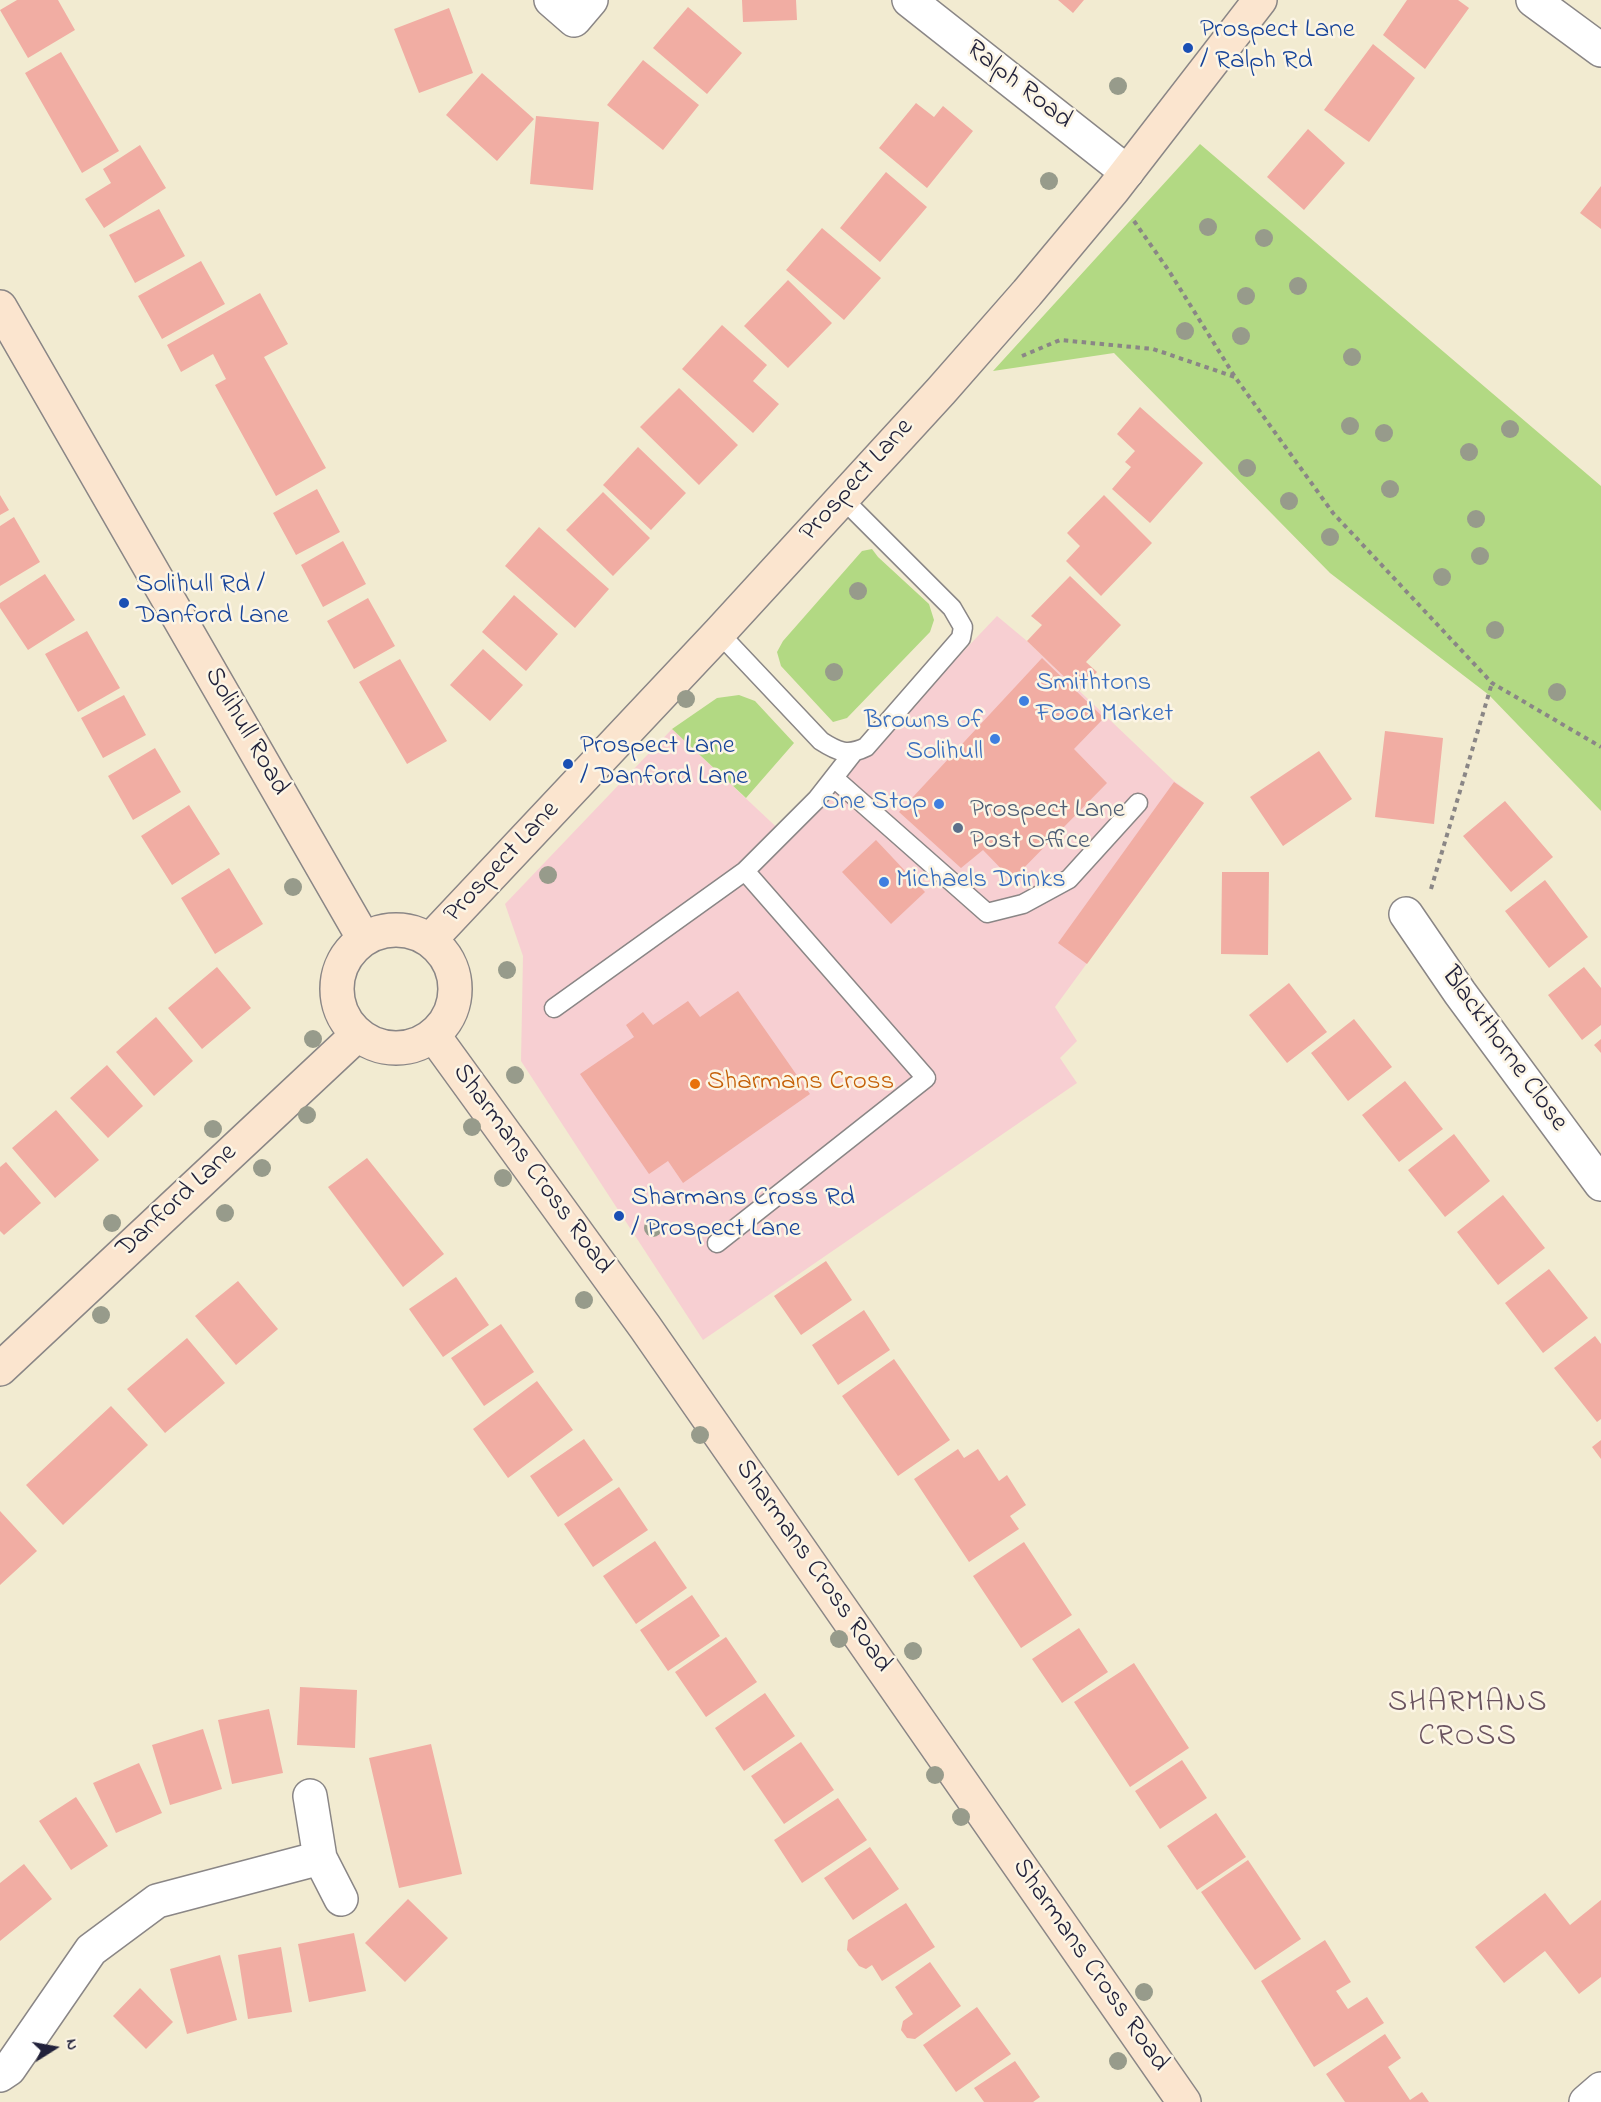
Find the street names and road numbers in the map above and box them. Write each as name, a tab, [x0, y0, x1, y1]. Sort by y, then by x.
street label: Ralph Road	[958, 34, 1078, 138]
street label: Prospect Lane	[794, 413, 922, 549]
street label: Solihull Road	[195, 662, 295, 802]
street label: Prospect Lane	[438, 795, 568, 931]
street label: Blackthorne Close	[1433, 962, 1573, 1138]
street label: Sharmans Cross Road	[444, 1058, 618, 1282]
street label: Danford Lane	[111, 1138, 245, 1266]
street label: Sharmans Cross Road	[726, 1454, 898, 1680]
street label: Sharmans Cross Road	[1003, 1853, 1175, 2079]

